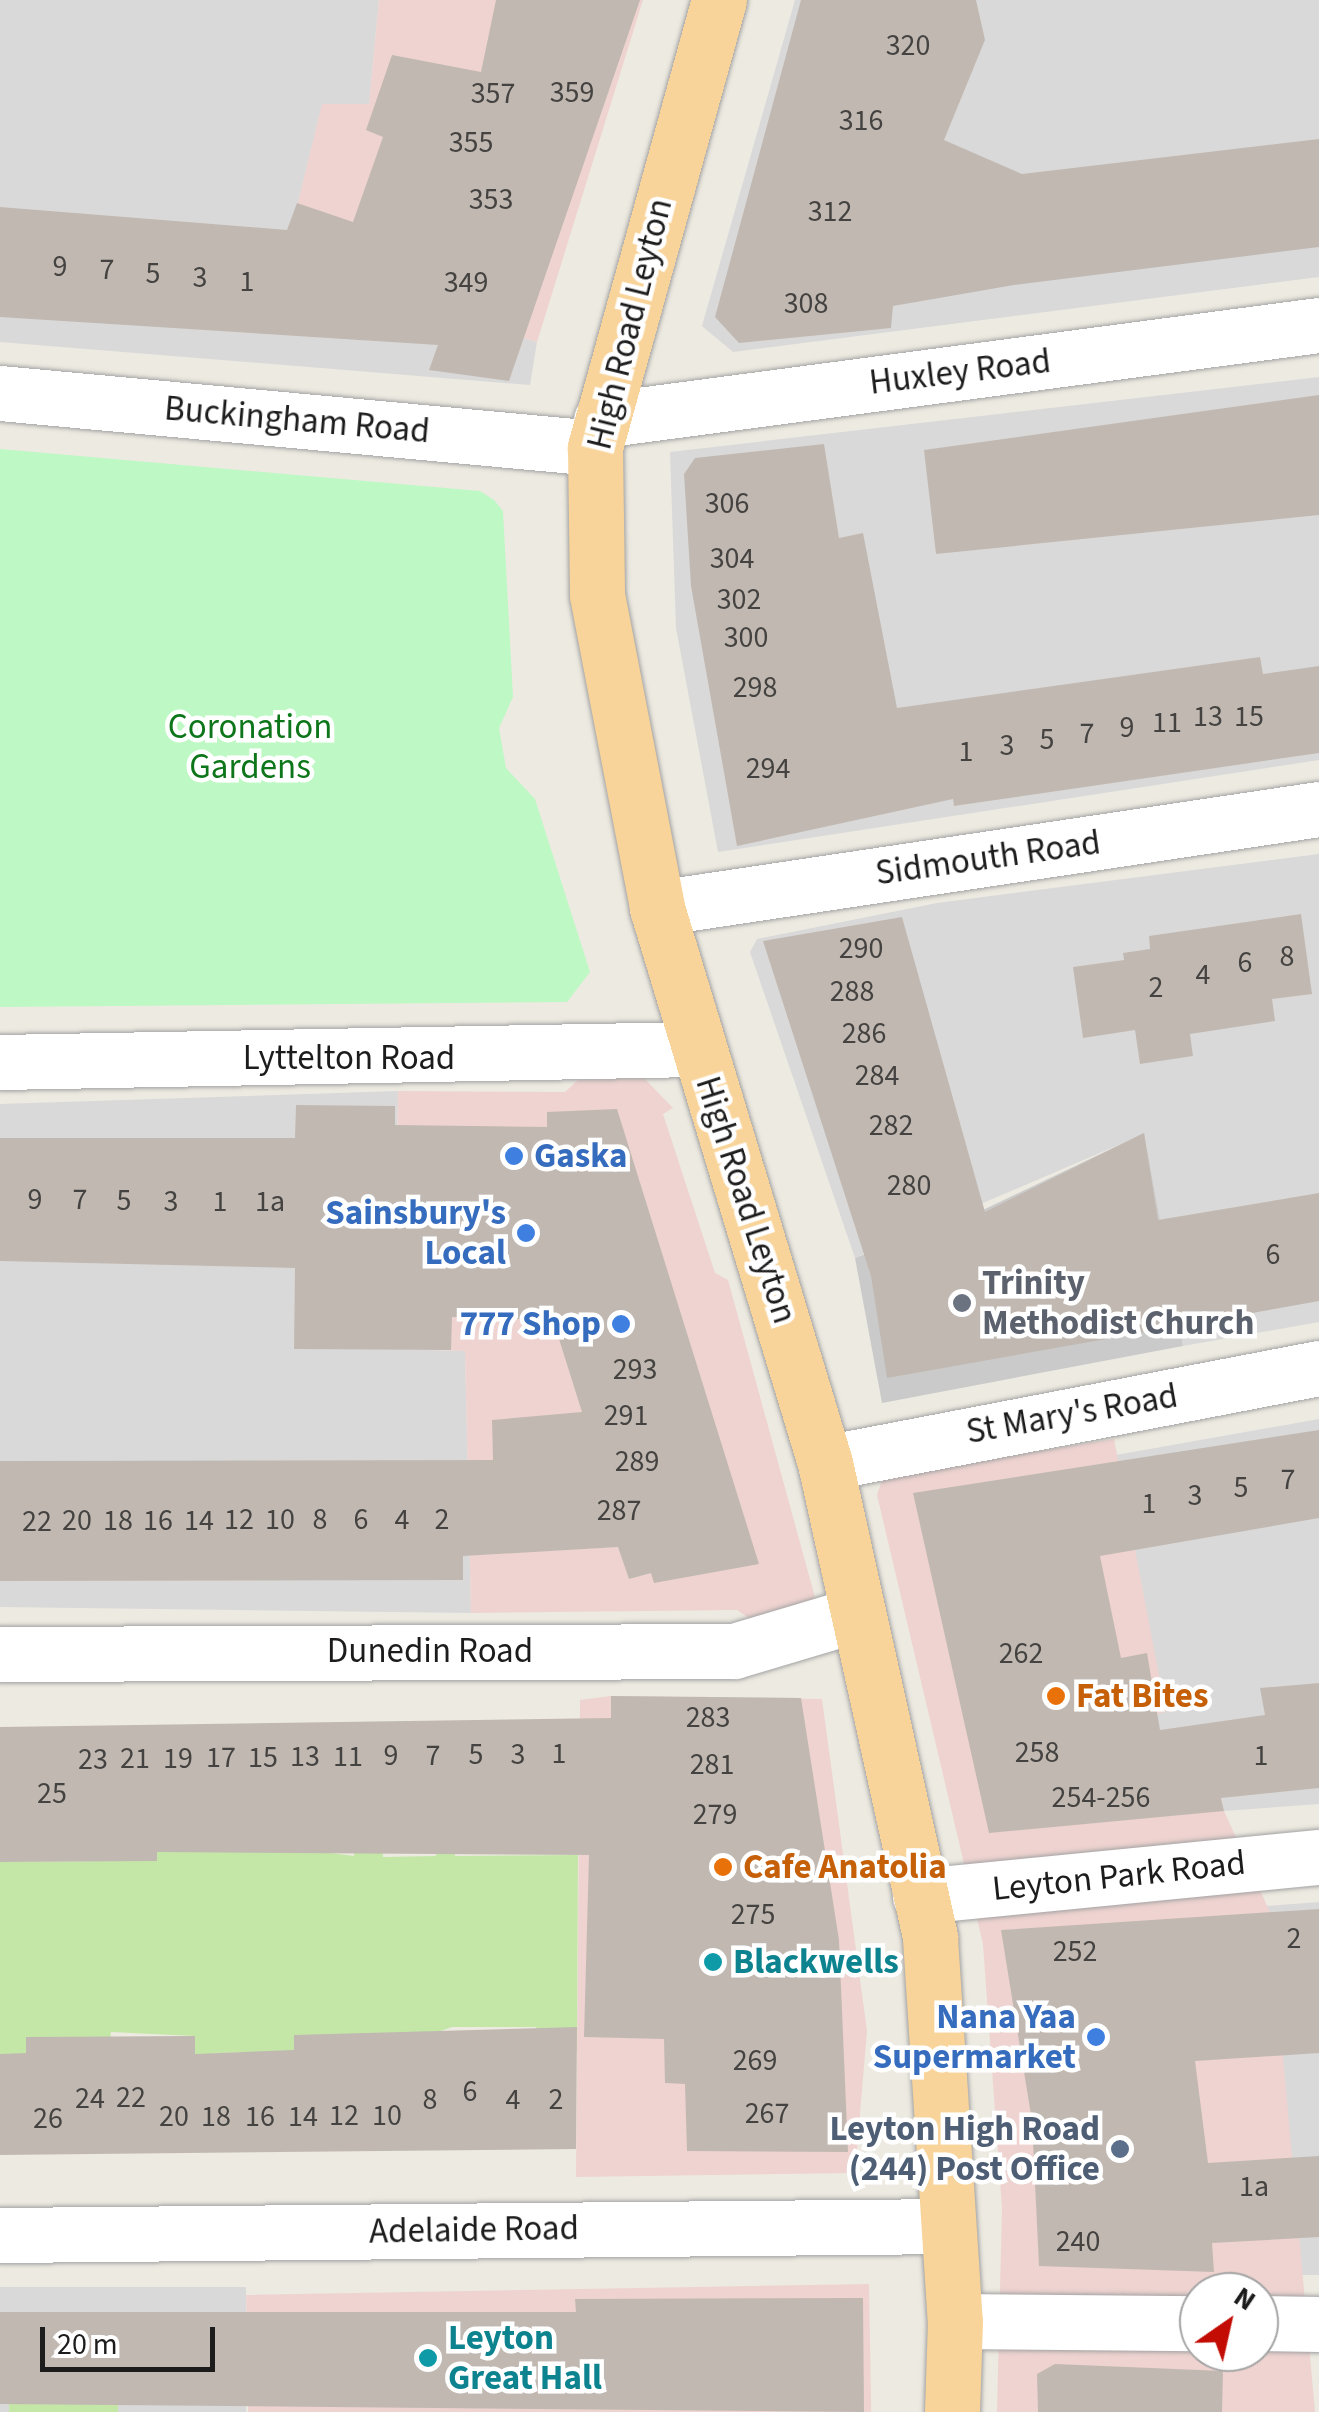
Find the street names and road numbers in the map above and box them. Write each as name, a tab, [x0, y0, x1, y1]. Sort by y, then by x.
street label: High Road Leyton	[579, 194, 681, 454]
street label: Huxley Road	[867, 340, 1053, 404]
street label: Buckingham Road	[163, 387, 431, 453]
street label: Sidmouth Road	[873, 821, 1103, 895]
street label: Lyttelton Road	[243, 1037, 455, 1079]
street label: High Road Leyton	[686, 1071, 806, 1329]
street label: St Mary's Road	[963, 1375, 1181, 1453]
street label: Dunedin Road	[327, 1630, 533, 1672]
street label: Leyton Park Road	[990, 1842, 1248, 1910]
street label: Adelaide Road	[369, 2207, 579, 2253]

